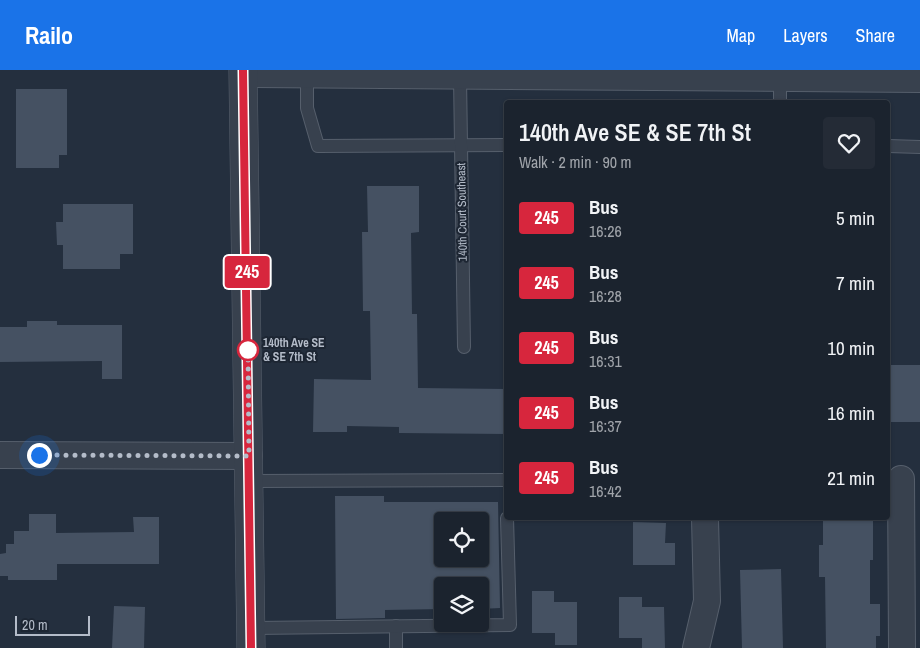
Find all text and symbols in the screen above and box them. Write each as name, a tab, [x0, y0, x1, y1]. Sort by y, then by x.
text: Railo	[25, 19, 73, 51]
text: Map	[727, 23, 755, 48]
text: Layers	[783, 23, 828, 48]
text: Share	[856, 23, 895, 48]
text: 140th Ave SE & SE 7th St	[519, 116, 751, 148]
button: heart	[823, 117, 875, 169]
text: Walk · 2 min · 90 m	[519, 151, 632, 173]
street label: 140th Court Southeast	[453, 162, 471, 261]
text: Bus	[589, 194, 618, 220]
text: 245	[534, 205, 559, 230]
text: 5 min	[836, 205, 875, 231]
text: 16:26	[589, 220, 622, 242]
line badge: 245	[218, 256, 276, 288]
text: 245	[235, 259, 259, 284]
text: Bus	[589, 259, 618, 285]
text: 245	[534, 270, 559, 295]
text: 7 min	[836, 270, 875, 296]
text: 16:28	[589, 285, 622, 307]
text: Bus	[589, 324, 618, 350]
place label: 140th Ave SE & SE 7th St	[263, 335, 325, 365]
text: 245	[534, 335, 559, 360]
text: 10 min	[827, 335, 875, 361]
marker: 140th Ave SE & SE 7th St	[237, 339, 259, 361]
text: 16:31	[589, 350, 622, 372]
text: Bus	[589, 389, 618, 415]
text: 245	[534, 400, 559, 425]
text: 16 min	[827, 400, 875, 426]
text: 16:37	[589, 415, 622, 437]
your location	[27, 443, 52, 468]
text: Bus	[589, 454, 618, 480]
text: 245	[534, 465, 559, 490]
text: 21 min	[827, 465, 875, 491]
text: 16:42	[589, 480, 622, 502]
map controls	[434, 512, 489, 632]
button: locate	[434, 512, 489, 567]
button: layers	[434, 577, 489, 632]
scale bar	[15, 613, 90, 636]
text: 20 m	[22, 616, 48, 634]

